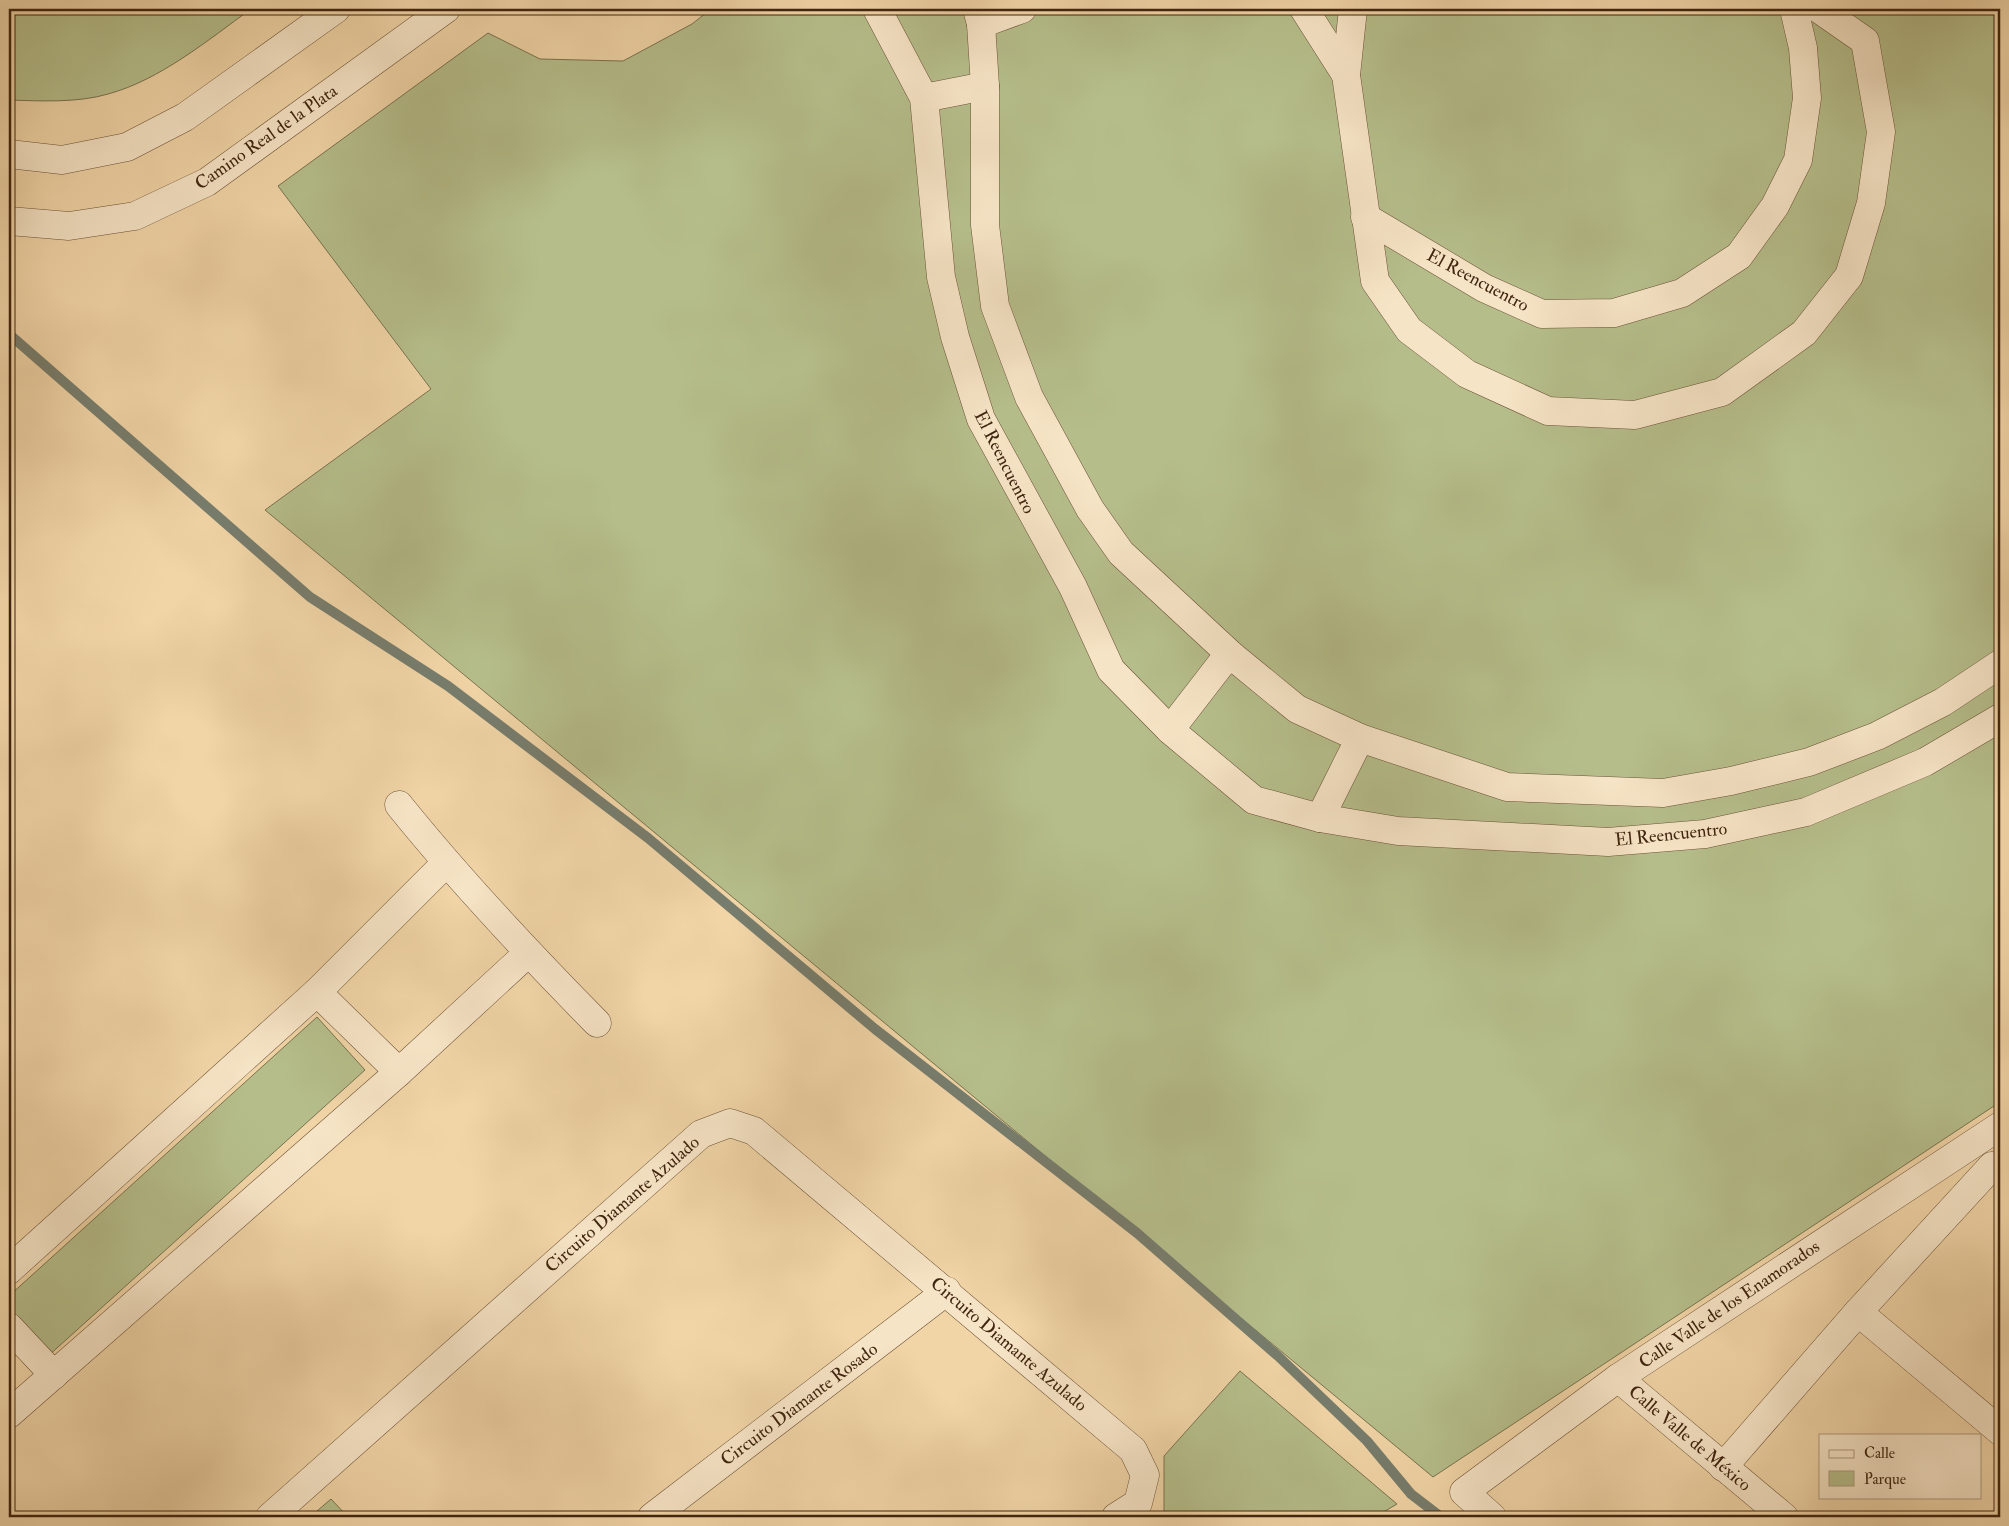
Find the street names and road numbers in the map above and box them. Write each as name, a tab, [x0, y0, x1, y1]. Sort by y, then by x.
street label: Camino Real de la Plata	[191, 79, 342, 195]
street label: El Reencuentro	[1423, 244, 1533, 317]
street label: El Reencuentro	[969, 407, 1041, 518]
street label: El Reencuentro	[1614, 817, 1729, 852]
street label: Circuito Diamante Azulado	[540, 1131, 705, 1278]
street label: Calle Valle de los Enamorados	[1634, 1235, 1824, 1374]
street label: Circuito Diamante Azulado	[926, 1272, 1092, 1417]
street label: Circuito Diamante Rosado	[716, 1338, 883, 1471]
street label: Calle Valle de México	[1624, 1380, 1756, 1497]

